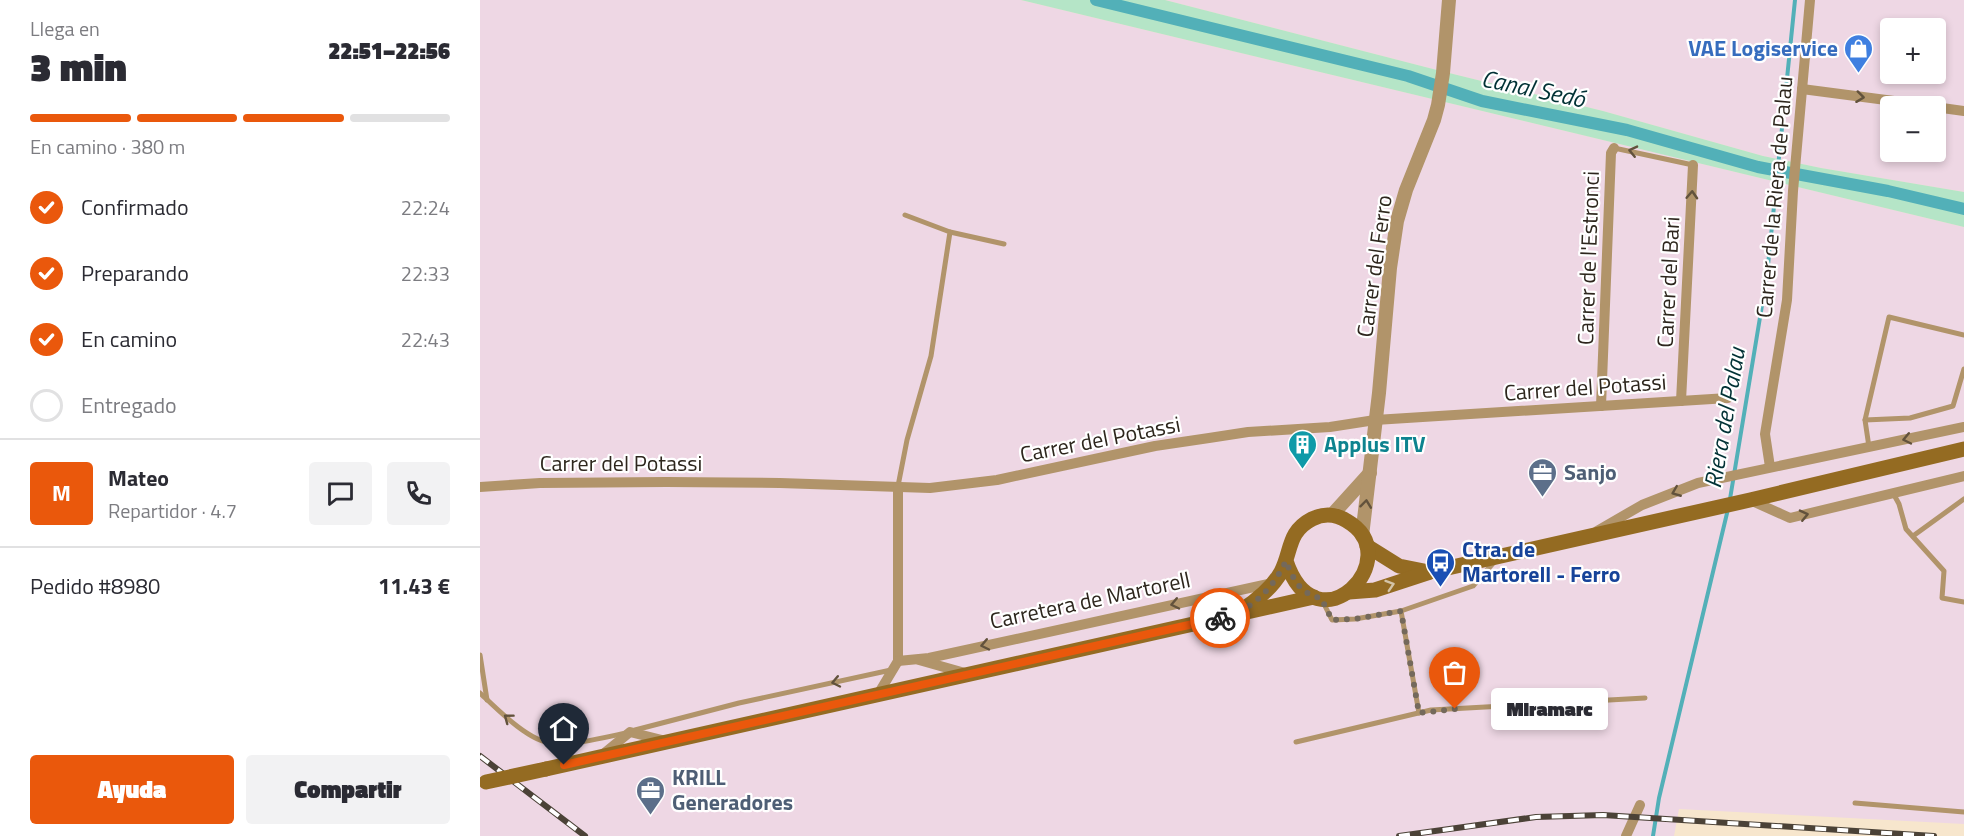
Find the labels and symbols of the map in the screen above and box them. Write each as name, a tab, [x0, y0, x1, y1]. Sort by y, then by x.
place label: VAE Logiservice	[1688, 31, 1838, 65]
shop icon: VAE Logiservice	[1843, 32, 1875, 74]
water label: Canal Sedó	[1478, 59, 1590, 117]
street label: Carrer de la Riera de Palau	[1747, 75, 1801, 319]
one-way arrow	[1856, 90, 1865, 103]
one-way arrow	[1628, 146, 1638, 159]
street label: Carrer de l'Estronci	[1568, 170, 1608, 346]
one-way arrow	[1685, 191, 1698, 200]
street label: Carrer del Ferro	[1347, 193, 1401, 339]
street label: Carrer del Bari	[1648, 216, 1688, 348]
water label: Riera del Palau	[1694, 343, 1754, 491]
street label: Carrer del Potassi	[1503, 364, 1667, 410]
street label: Carrer del Potassi	[1017, 407, 1183, 471]
place label: Applus ITV	[1324, 427, 1426, 461]
building icon: Applus ITV	[1287, 428, 1319, 470]
one-way arrow	[1902, 432, 1912, 445]
street label: Carrer del Potassi	[540, 446, 702, 480]
place label: Sanjo	[1564, 455, 1617, 489]
office icon: Sanjo	[1527, 456, 1559, 498]
one-way arrow	[1671, 484, 1682, 497]
one-way arrow	[1359, 500, 1372, 509]
one-way arrow	[1799, 509, 1809, 522]
place label: Ctra. de Martorell - Ferro	[1462, 532, 1621, 591]
bus stop icon: Ctra. de Martorell - Ferro	[1425, 546, 1457, 588]
street label: Carretera de Martorell	[987, 562, 1193, 638]
one-way arrow	[1384, 580, 1395, 592]
courier	[1190, 588, 1250, 648]
one-way arrow	[1170, 597, 1180, 610]
one-way arrow	[980, 638, 990, 651]
pin	[1429, 647, 1480, 709]
one-way arrow	[831, 675, 841, 688]
callout: Miramarc	[1491, 688, 1608, 730]
pin	[538, 703, 589, 765]
one-way arrow	[504, 714, 515, 725]
place label: KRILL Generadores	[672, 760, 793, 819]
office icon: KRILL Generadores	[635, 774, 667, 816]

